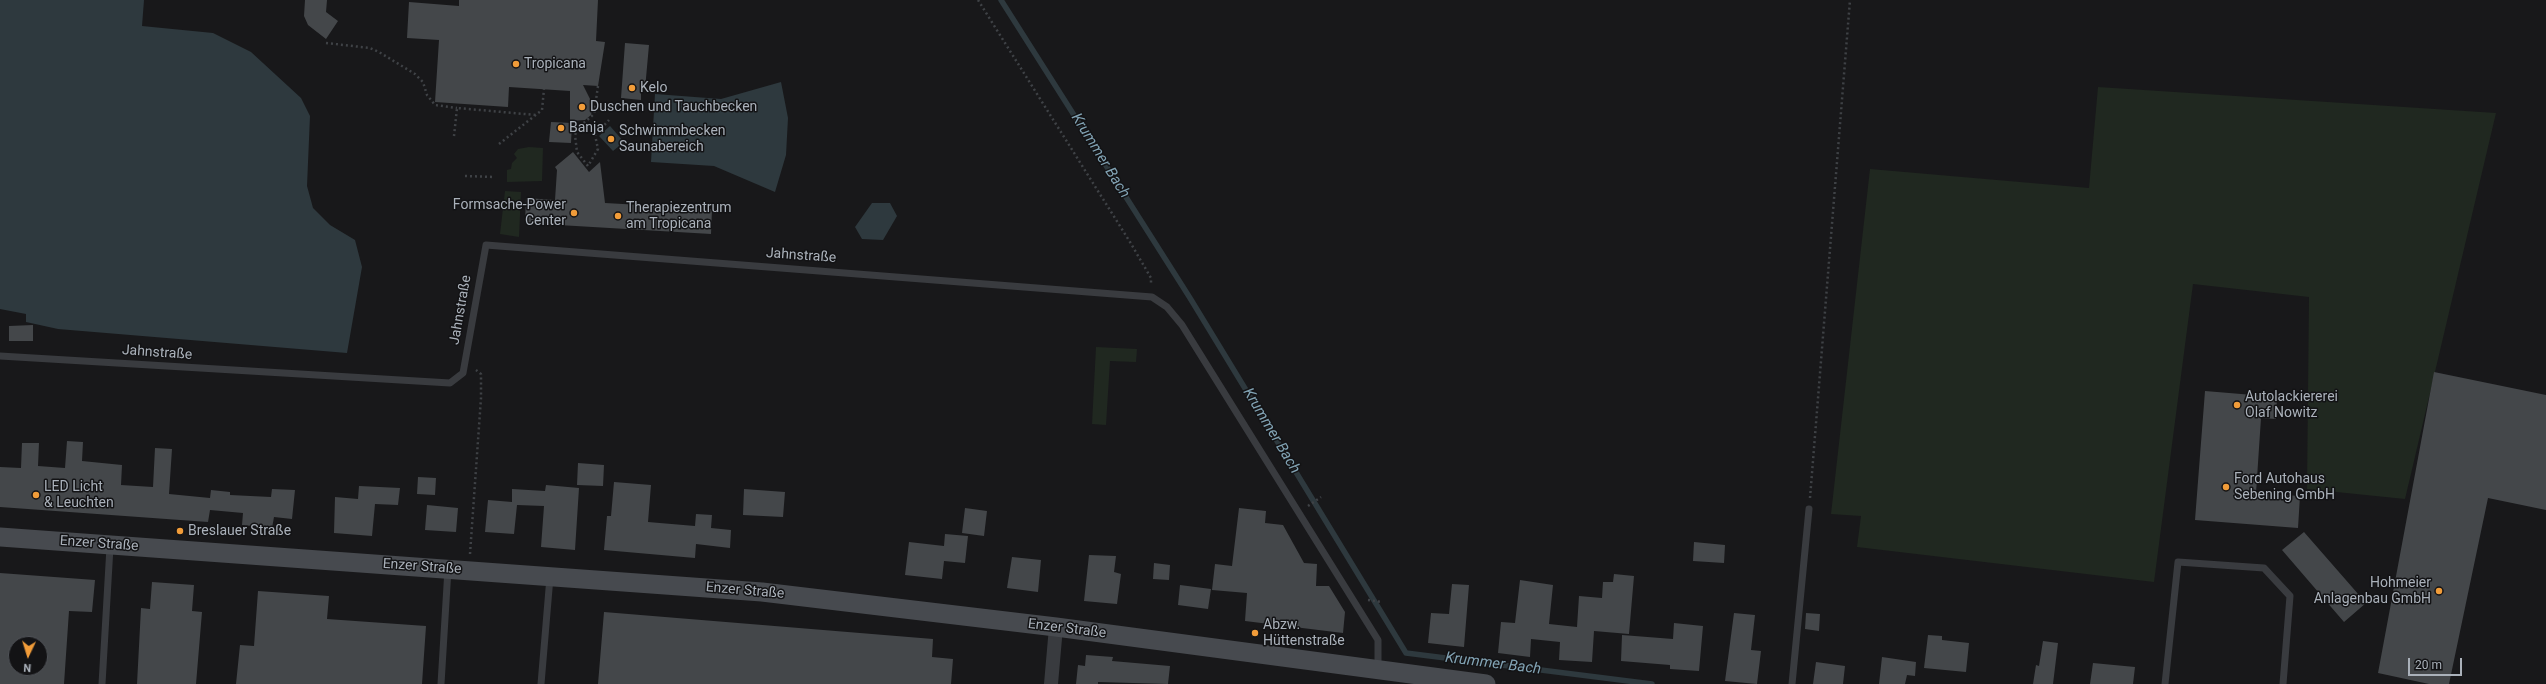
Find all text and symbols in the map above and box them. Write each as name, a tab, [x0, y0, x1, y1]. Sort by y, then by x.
place label: Tropicana	[524, 56, 586, 72]
marker: Tropicana	[511, 59, 521, 69]
place label: Kelo	[640, 80, 667, 96]
marker: Kelo	[627, 83, 637, 93]
place label: Duschen und Tauchbecken	[590, 99, 757, 115]
marker: Duschen und Tauchbecken	[577, 102, 587, 112]
water label: Krummer Bach	[1067, 110, 1133, 202]
place label: Banja	[569, 120, 604, 136]
marker: Banja	[556, 123, 566, 133]
place label: Schwimmbecken Saunabereich	[619, 123, 726, 156]
marker: Schwimmbecken Saunabereich	[606, 134, 616, 144]
place label: Formsache-Power Center	[453, 197, 566, 230]
place label: Therapiezentrum am Tropicana	[626, 200, 732, 232]
marker: Formsache-Power Center	[569, 208, 579, 218]
marker: Therapiezentrum am Tropicana	[613, 211, 623, 221]
street label: Jahnstraße	[765, 245, 837, 267]
street label: Jahnstraße	[447, 274, 475, 346]
street label: Jahnstraße	[121, 342, 193, 364]
water label: Krummer Bach	[1238, 385, 1304, 477]
place label: Autolackiererei Olaf Nowitz	[2245, 389, 2338, 422]
marker: Autolackiererei Olaf Nowitz	[2232, 400, 2242, 410]
place label: Ford Autohaus Sebening GmbH	[2234, 471, 2335, 504]
place label: LED Licht & Leuchten	[44, 479, 114, 512]
marker: Ford Autohaus Sebening GmbH	[2221, 482, 2231, 492]
marker: LED Licht & Leuchten	[31, 490, 41, 500]
place label: Breslauer Straße	[188, 523, 291, 539]
marker: Breslauer Straße	[175, 526, 185, 536]
street label: Enzer Straße	[59, 533, 139, 555]
street label: Enzer Straße	[382, 556, 462, 578]
place label: Hohmeier Anlagenbau GmbH	[2314, 575, 2431, 608]
street label: Enzer Straße	[705, 579, 785, 603]
marker: Hohmeier Anlagenbau GmbH	[2434, 586, 2444, 596]
street label: Enzer Straße	[1027, 616, 1107, 642]
place label: Abzw. Hüttenstraße	[1263, 617, 1345, 650]
marker: Abzw. Hüttenstraße	[1250, 628, 1260, 638]
north arrow	[8, 636, 48, 676]
water label: Krummer Bach	[1444, 649, 1542, 679]
scale bar	[2410, 650, 2464, 676]
text: 20 m	[2415, 658, 2442, 672]
text: N	[23, 661, 32, 674]

